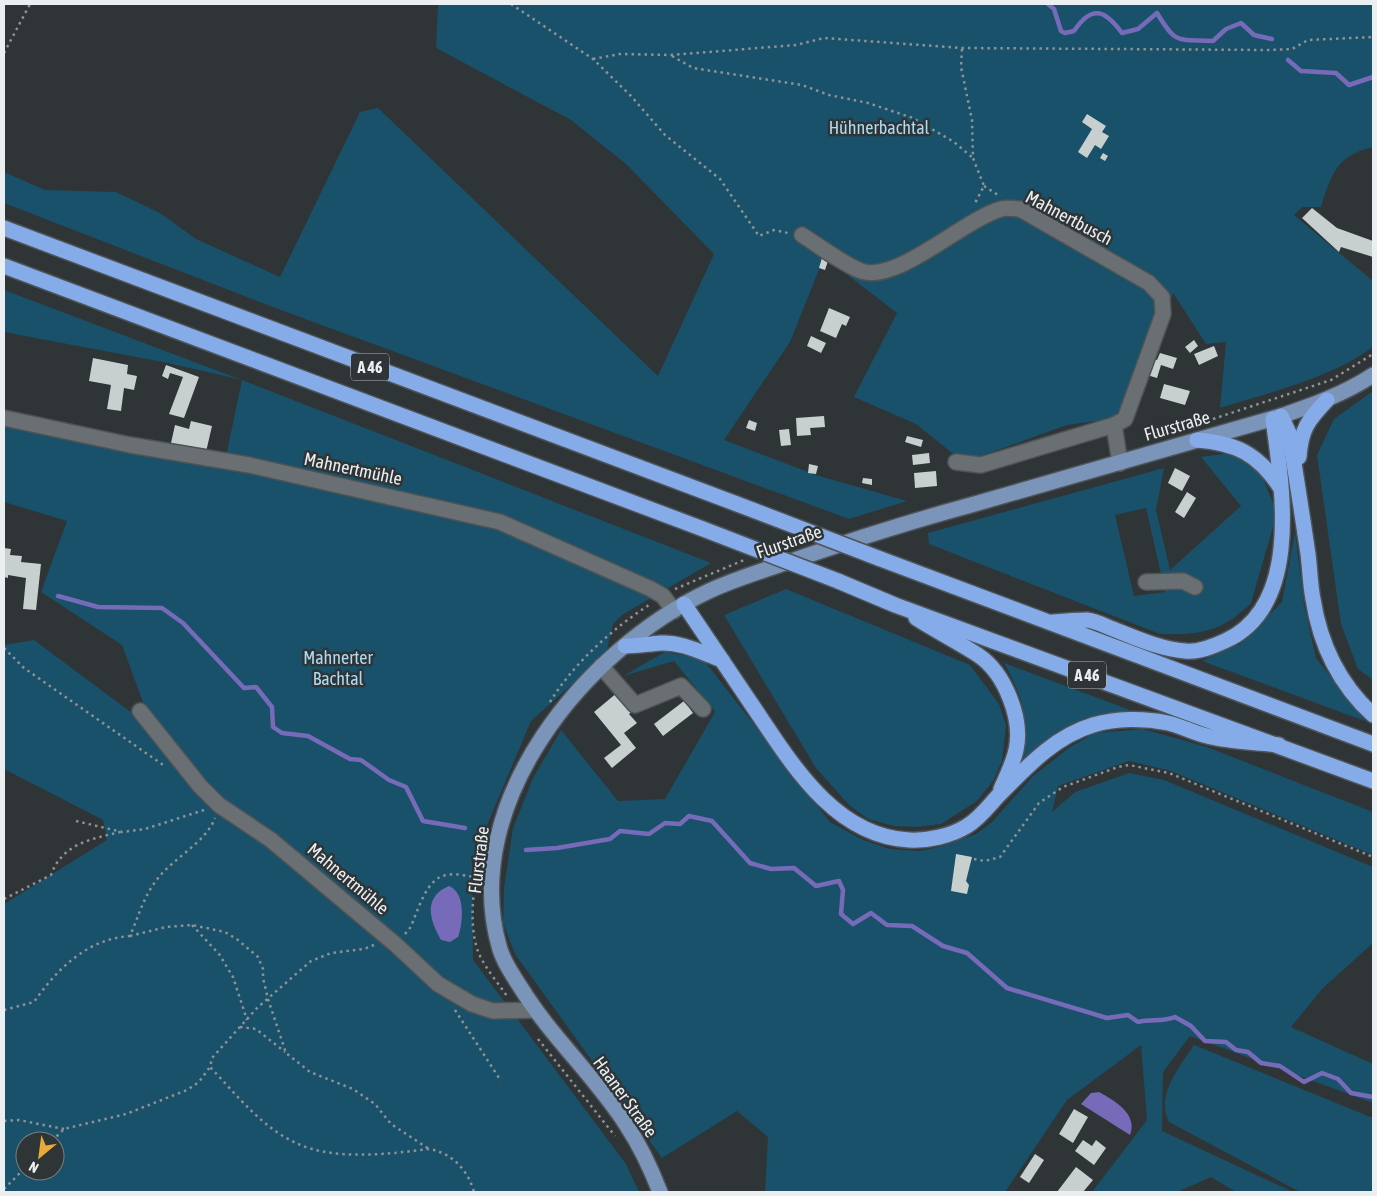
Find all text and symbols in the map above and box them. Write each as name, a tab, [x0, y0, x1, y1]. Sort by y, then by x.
park label: Hühnerbachtal	[829, 117, 930, 138]
street label: Mahnertbusch	[1022, 186, 1116, 249]
road number: A 46	[351, 354, 389, 381]
street label: Flurstraße	[1142, 406, 1212, 445]
street label: Mahnertmühle	[302, 448, 404, 489]
street label: Flurstraße	[753, 521, 824, 562]
park label: Mahnerter Bachtal	[303, 647, 374, 689]
road number: A 46	[1068, 662, 1106, 688]
street label: Flurstraße	[464, 825, 493, 895]
street label: Mahnertmühle	[303, 839, 393, 919]
street label: Haaner Straße	[589, 1052, 662, 1141]
north arrow	[15, 1131, 65, 1181]
text: N	[26, 1158, 41, 1176]

